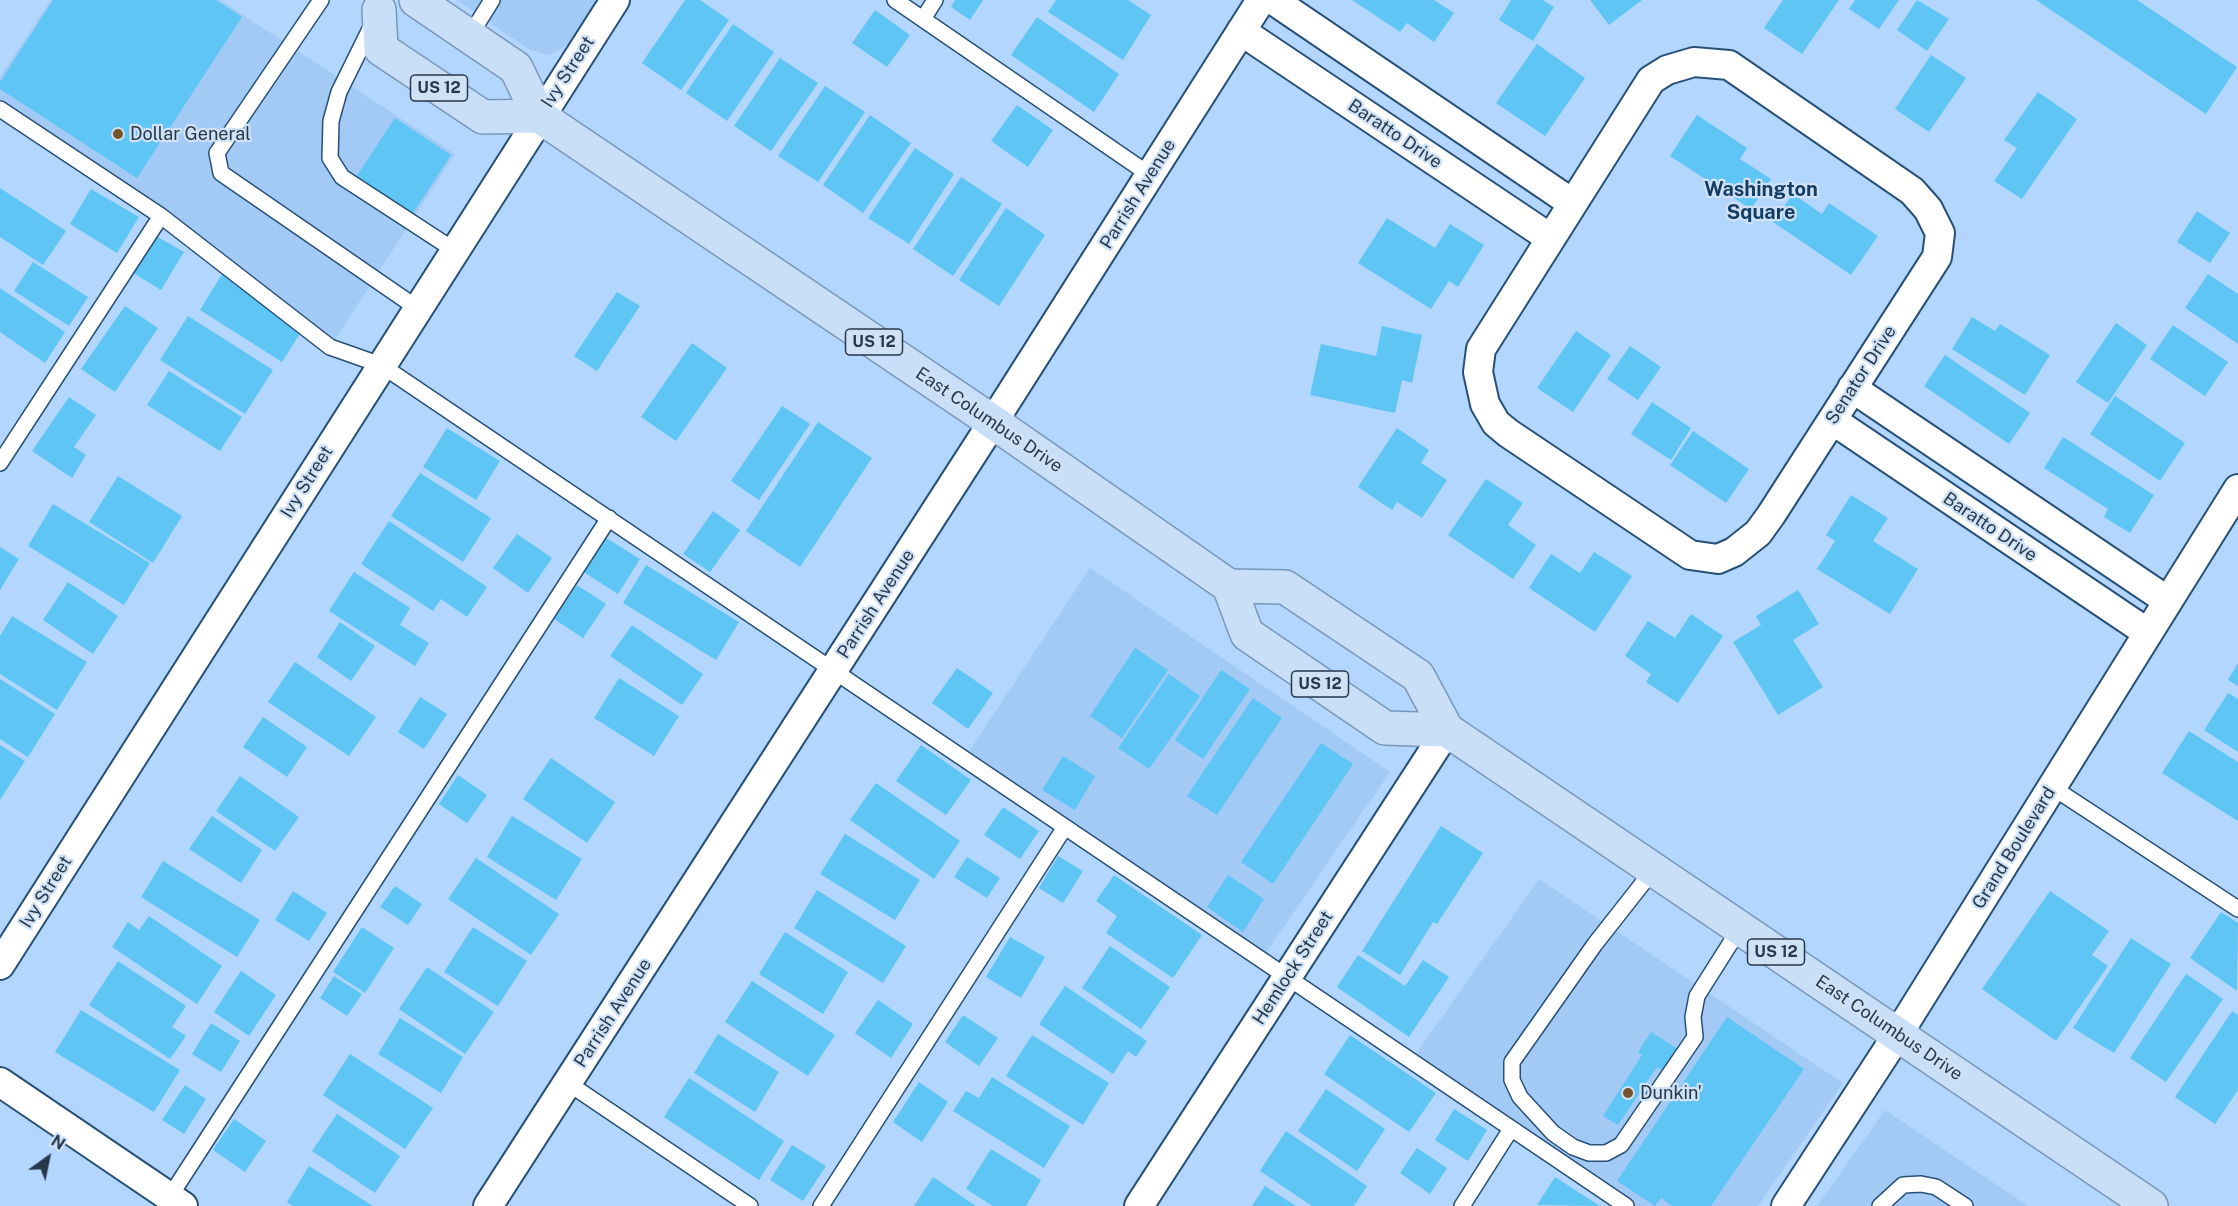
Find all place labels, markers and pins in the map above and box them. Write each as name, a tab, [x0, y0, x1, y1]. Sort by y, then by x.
place label: Dollar General	[130, 123, 251, 145]
marker: Dollar General	[111, 127, 125, 141]
place label: Dunkin'	[1640, 1082, 1702, 1104]
marker: Dunkin'	[1621, 1086, 1635, 1100]

